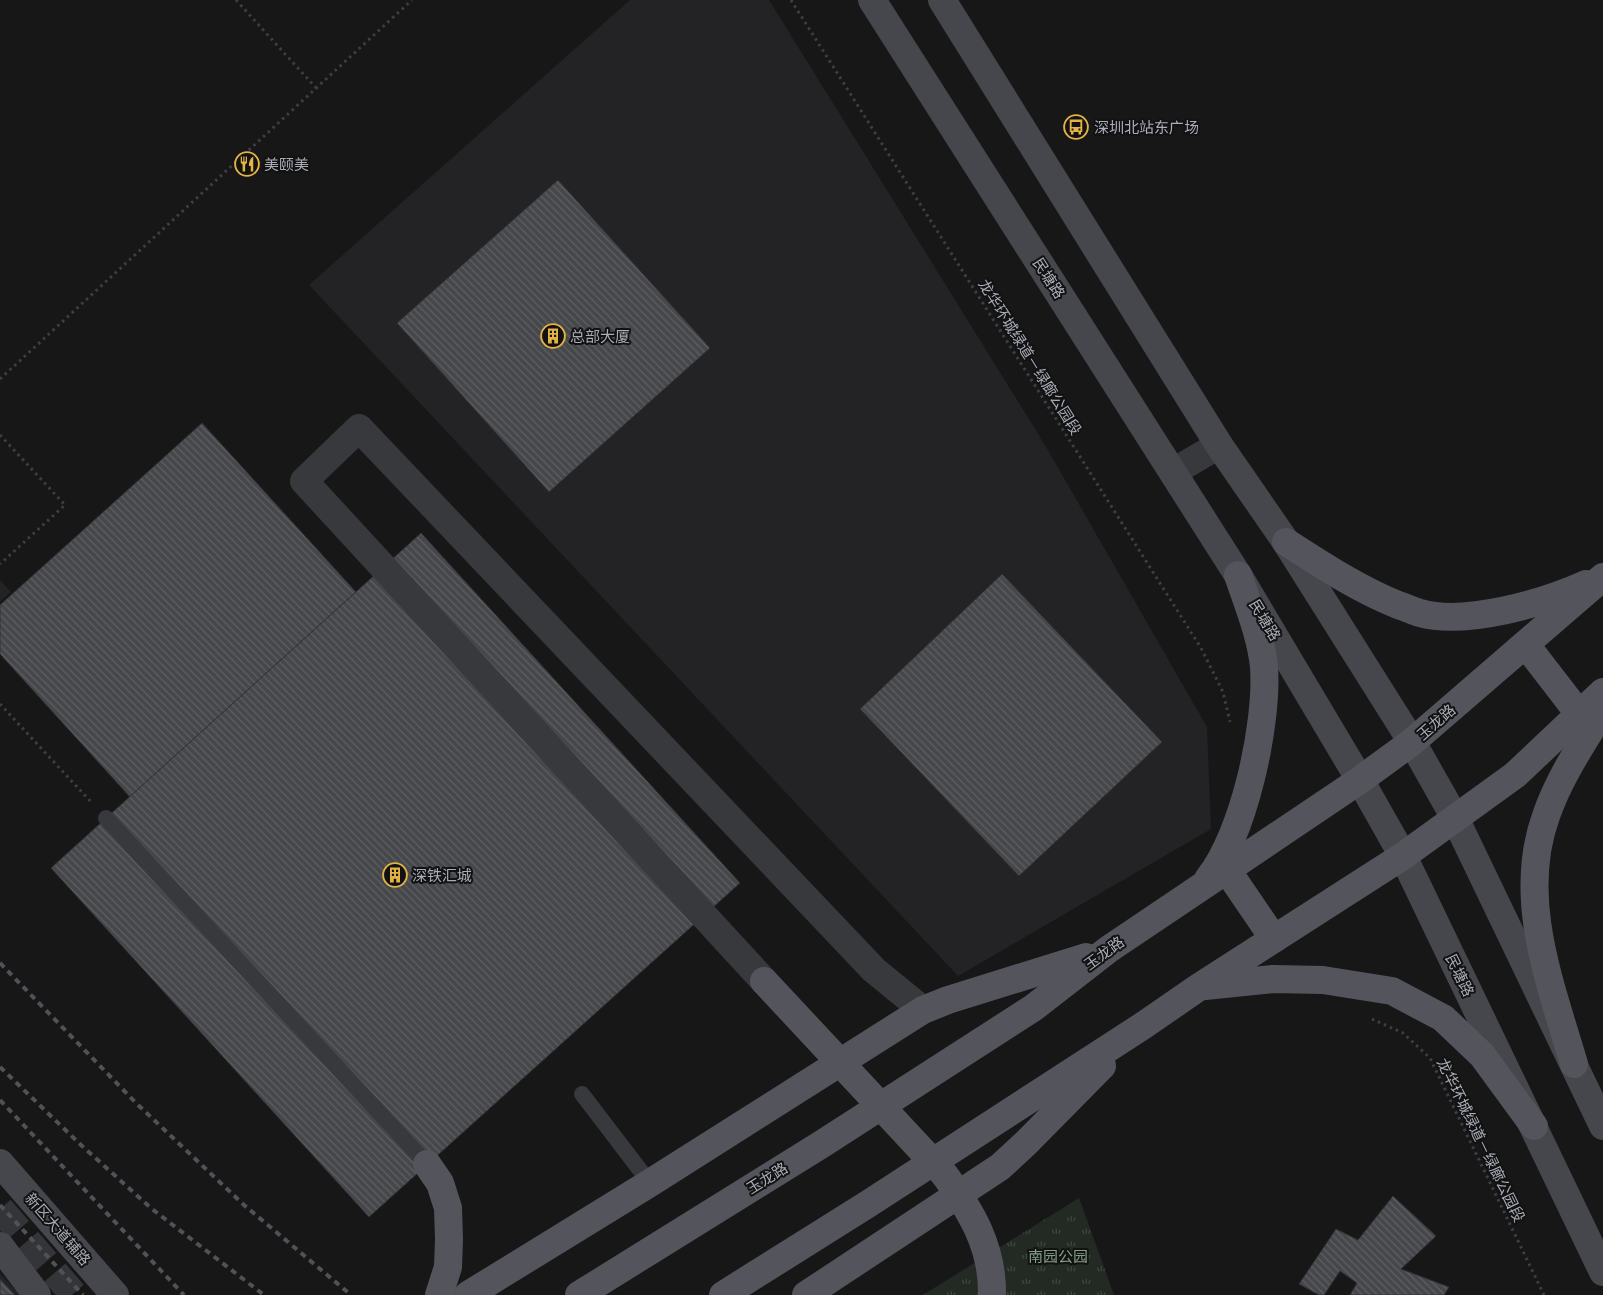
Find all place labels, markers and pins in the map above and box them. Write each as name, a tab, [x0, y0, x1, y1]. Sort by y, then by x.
bus stop icon: 深圳北站东广场	[1063, 114, 1089, 140]
place label: 深圳北站东广场	[1094, 118, 1199, 137]
restaurant icon: 美颐美	[234, 151, 260, 177]
place label: 美颐美	[264, 155, 309, 174]
building icon: 总部大厦	[540, 323, 566, 349]
place label: 总部大厦	[570, 327, 630, 346]
building icon: 深铁汇城	[382, 862, 408, 888]
place label: 深铁汇城	[412, 866, 472, 885]

